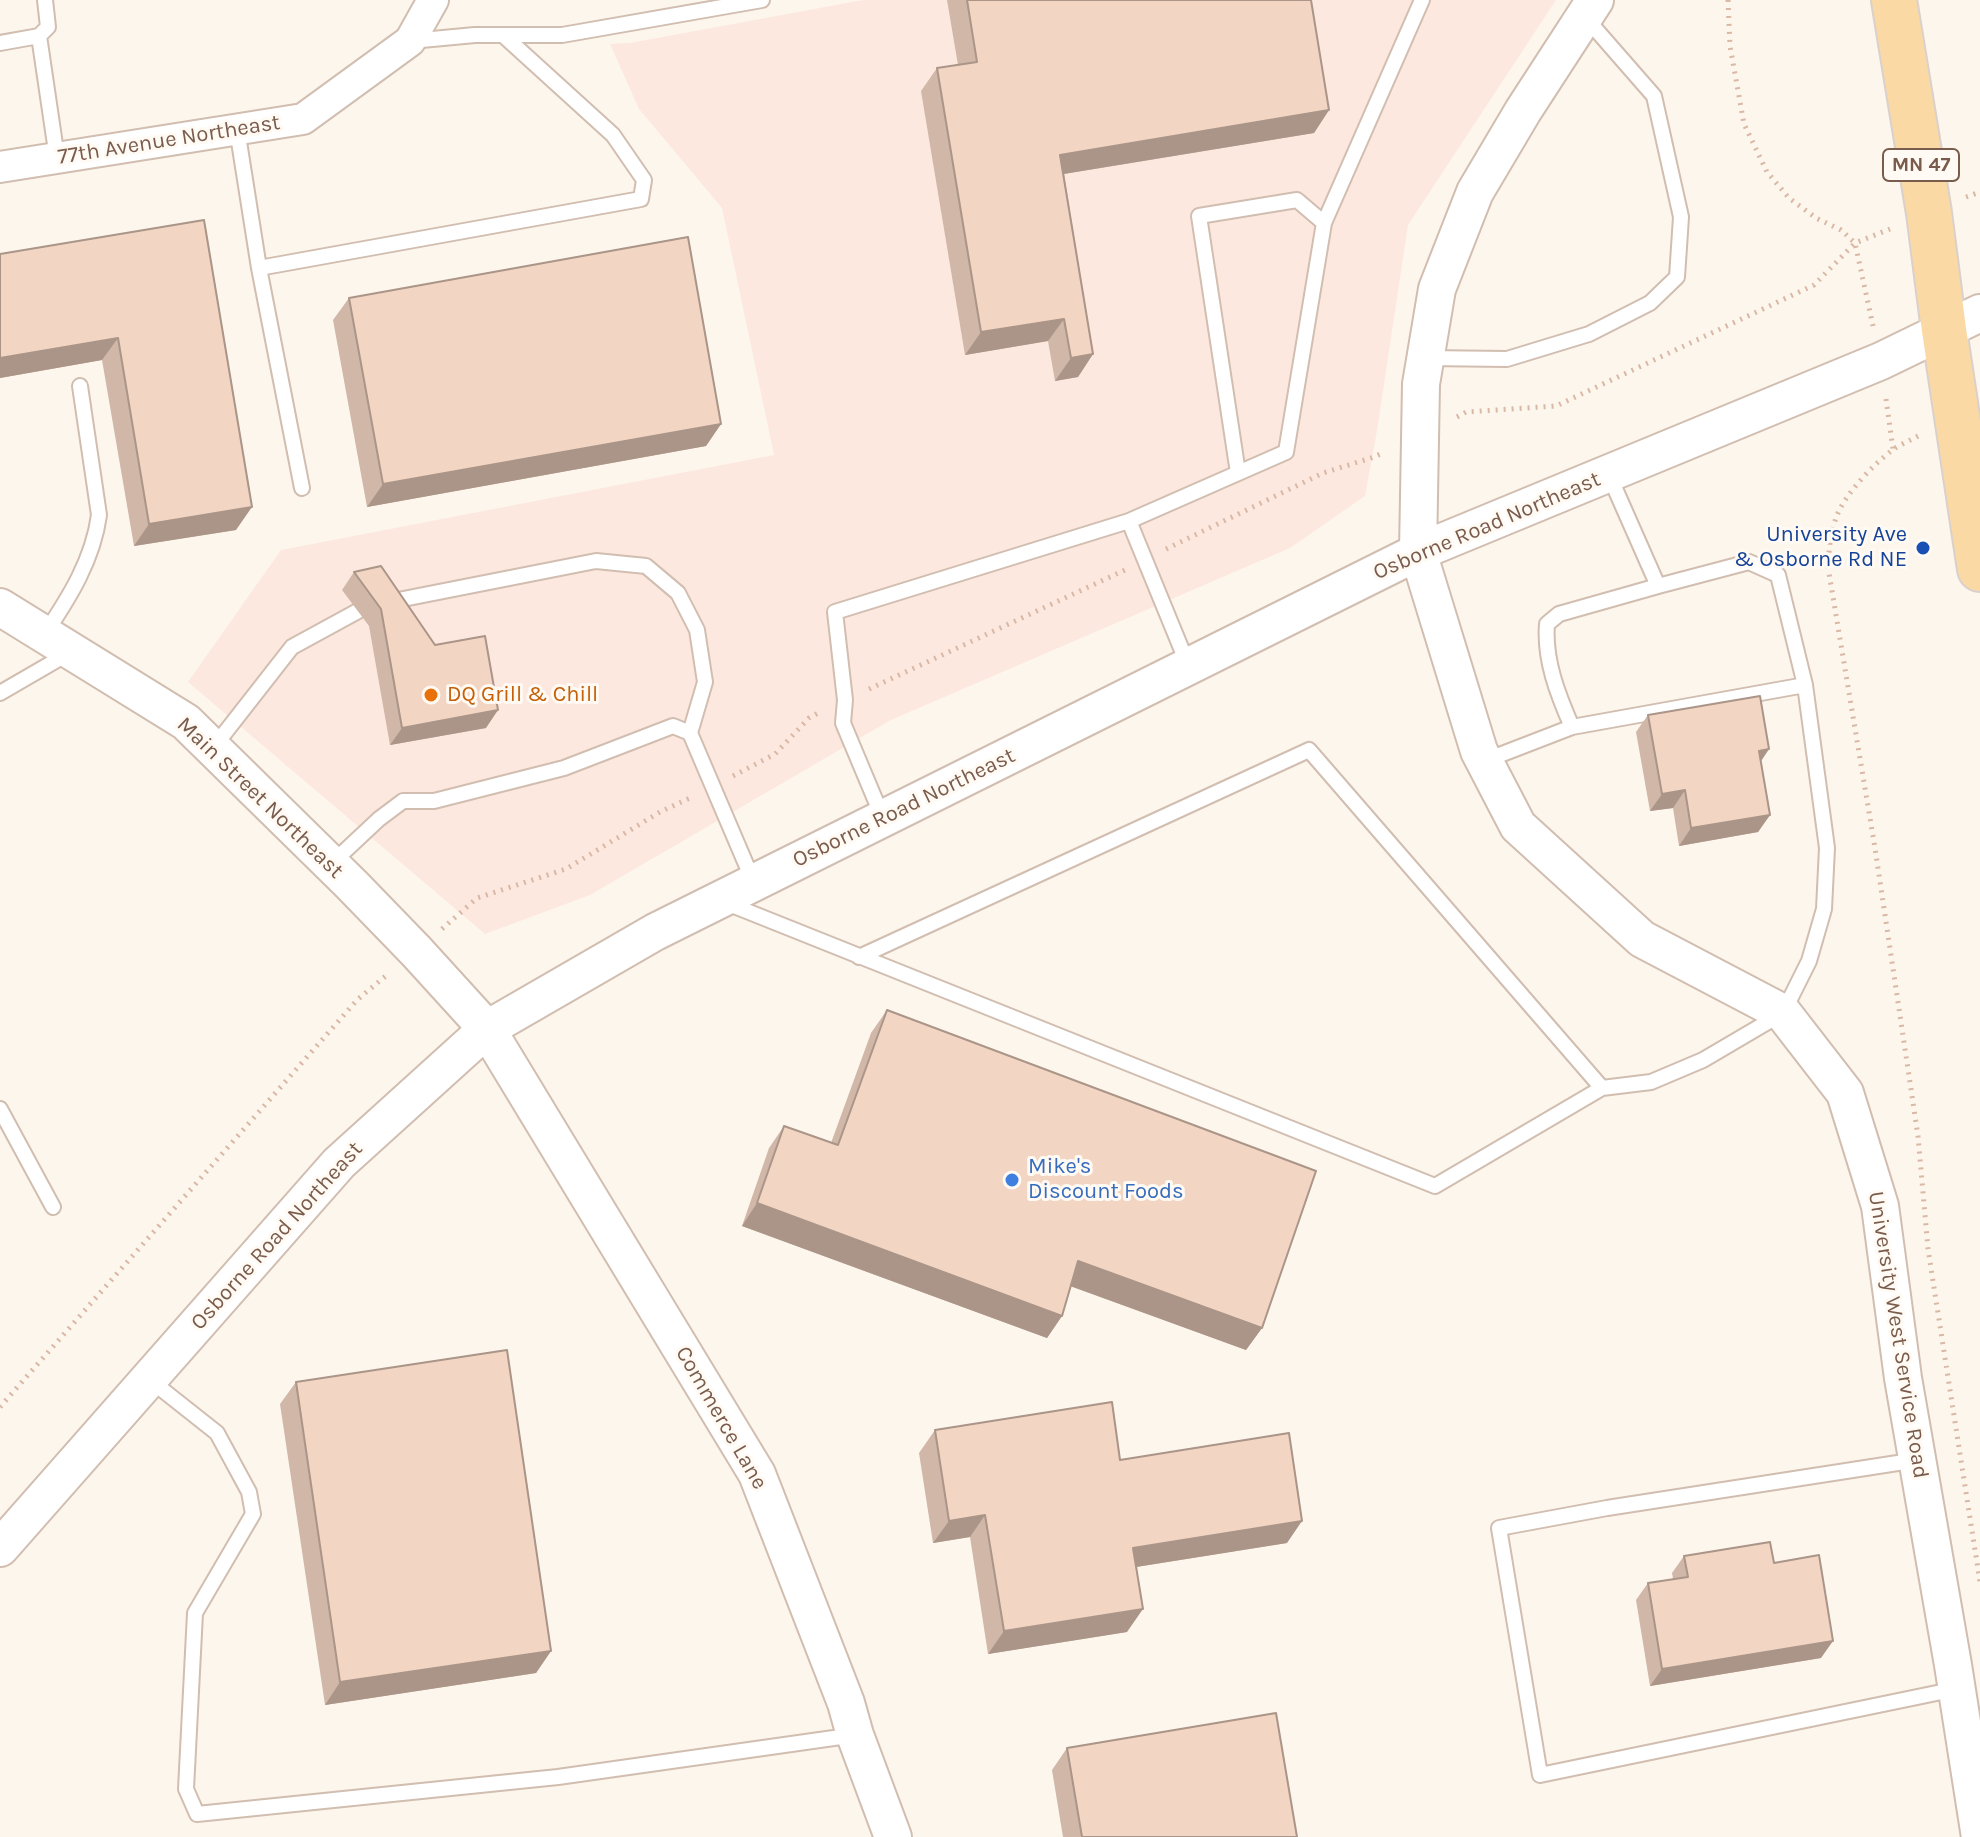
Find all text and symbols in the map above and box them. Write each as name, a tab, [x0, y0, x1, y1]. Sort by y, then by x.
street label: 77th Avenue Northeast	[56, 109, 282, 171]
road number: MN 47	[1883, 149, 1959, 181]
street label: Osborne Road Northeast	[1369, 466, 1605, 586]
place label: University Ave & Osborne Rd NE	[1734, 522, 1907, 574]
marker: University Ave & Osborne Rd NE	[1914, 539, 1932, 557]
place label: DQ Grill & Chill	[447, 682, 598, 708]
marker: DQ Grill & Chill	[422, 686, 440, 704]
street label: Main Street Northeast	[171, 712, 349, 884]
street label: Osborne Road Northeast	[788, 743, 1020, 873]
street label: Osborne Road Northeast	[185, 1136, 369, 1336]
place label: Mike's Discount Foods	[1028, 1154, 1184, 1206]
marker: Mike's Discount Foods	[1003, 1171, 1021, 1189]
street label: University West Service Road	[1862, 1190, 1934, 1480]
street label: Commerce Lane	[669, 1342, 773, 1494]

